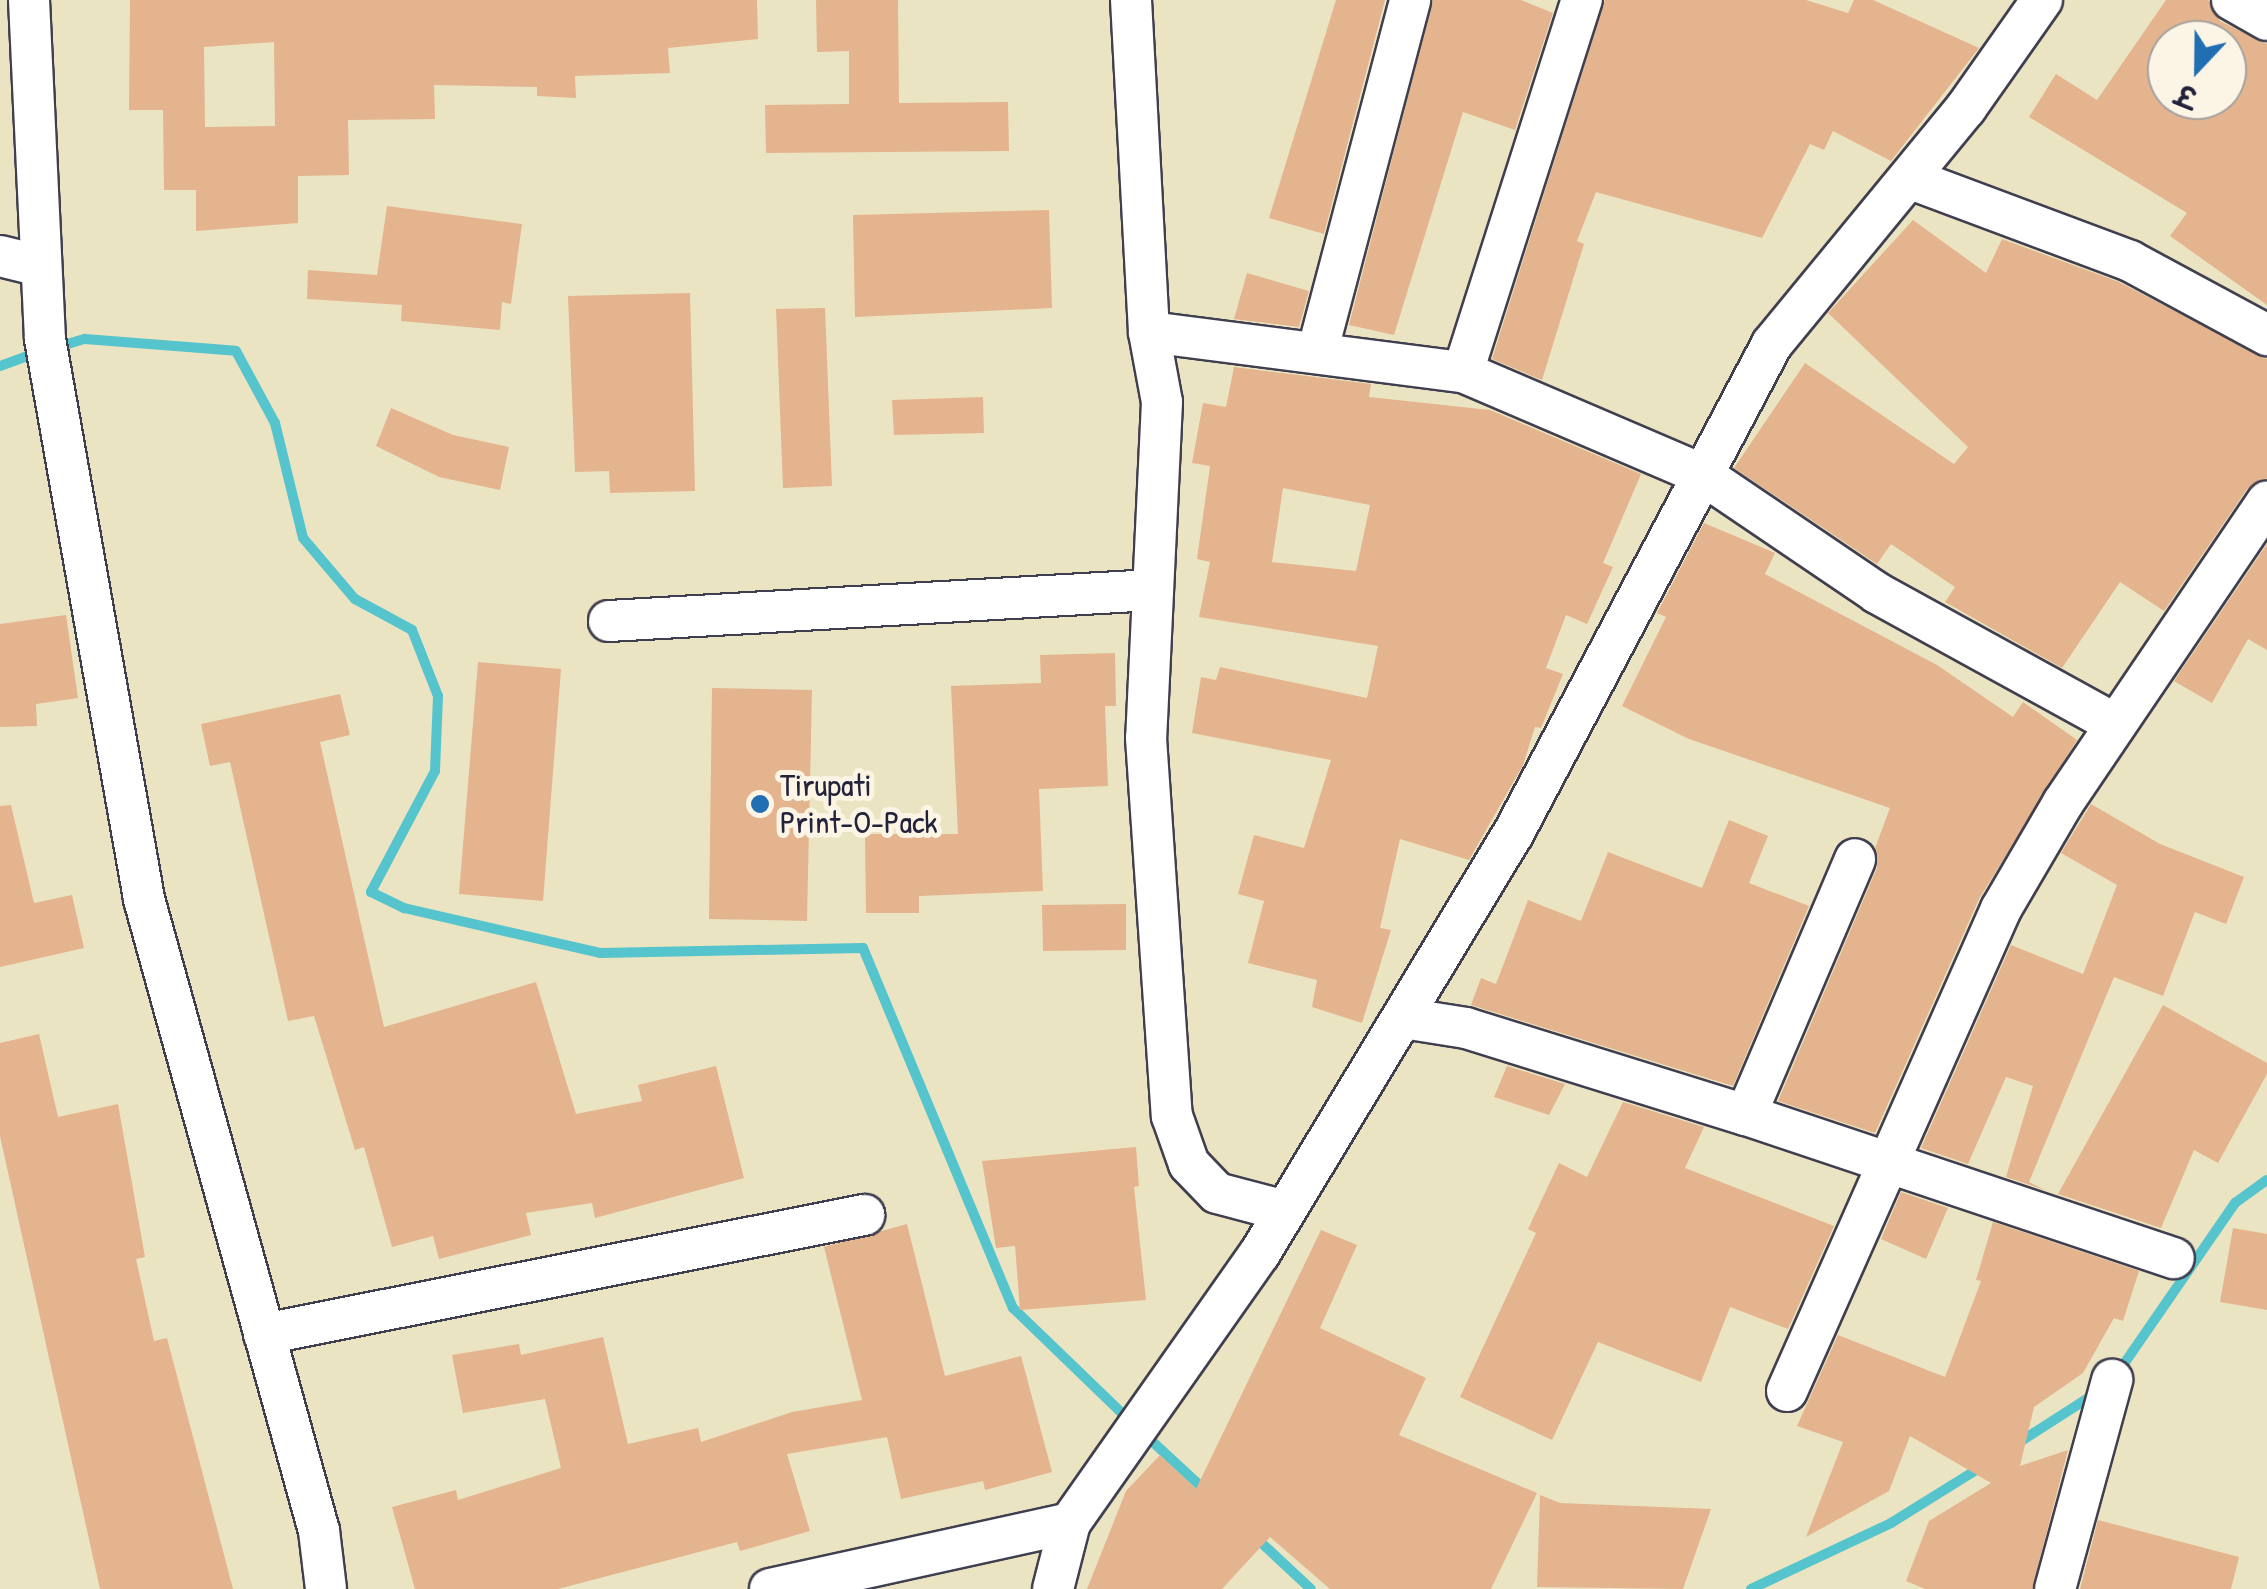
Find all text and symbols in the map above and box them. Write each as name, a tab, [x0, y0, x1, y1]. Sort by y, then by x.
north arrow	[2147, 20, 2247, 120]
text: उ	[2171, 75, 2202, 117]
place label: Tirupati Print-O-Pack	[780, 767, 938, 842]
marker: Tirupati Print-O-Pack	[749, 793, 771, 815]

